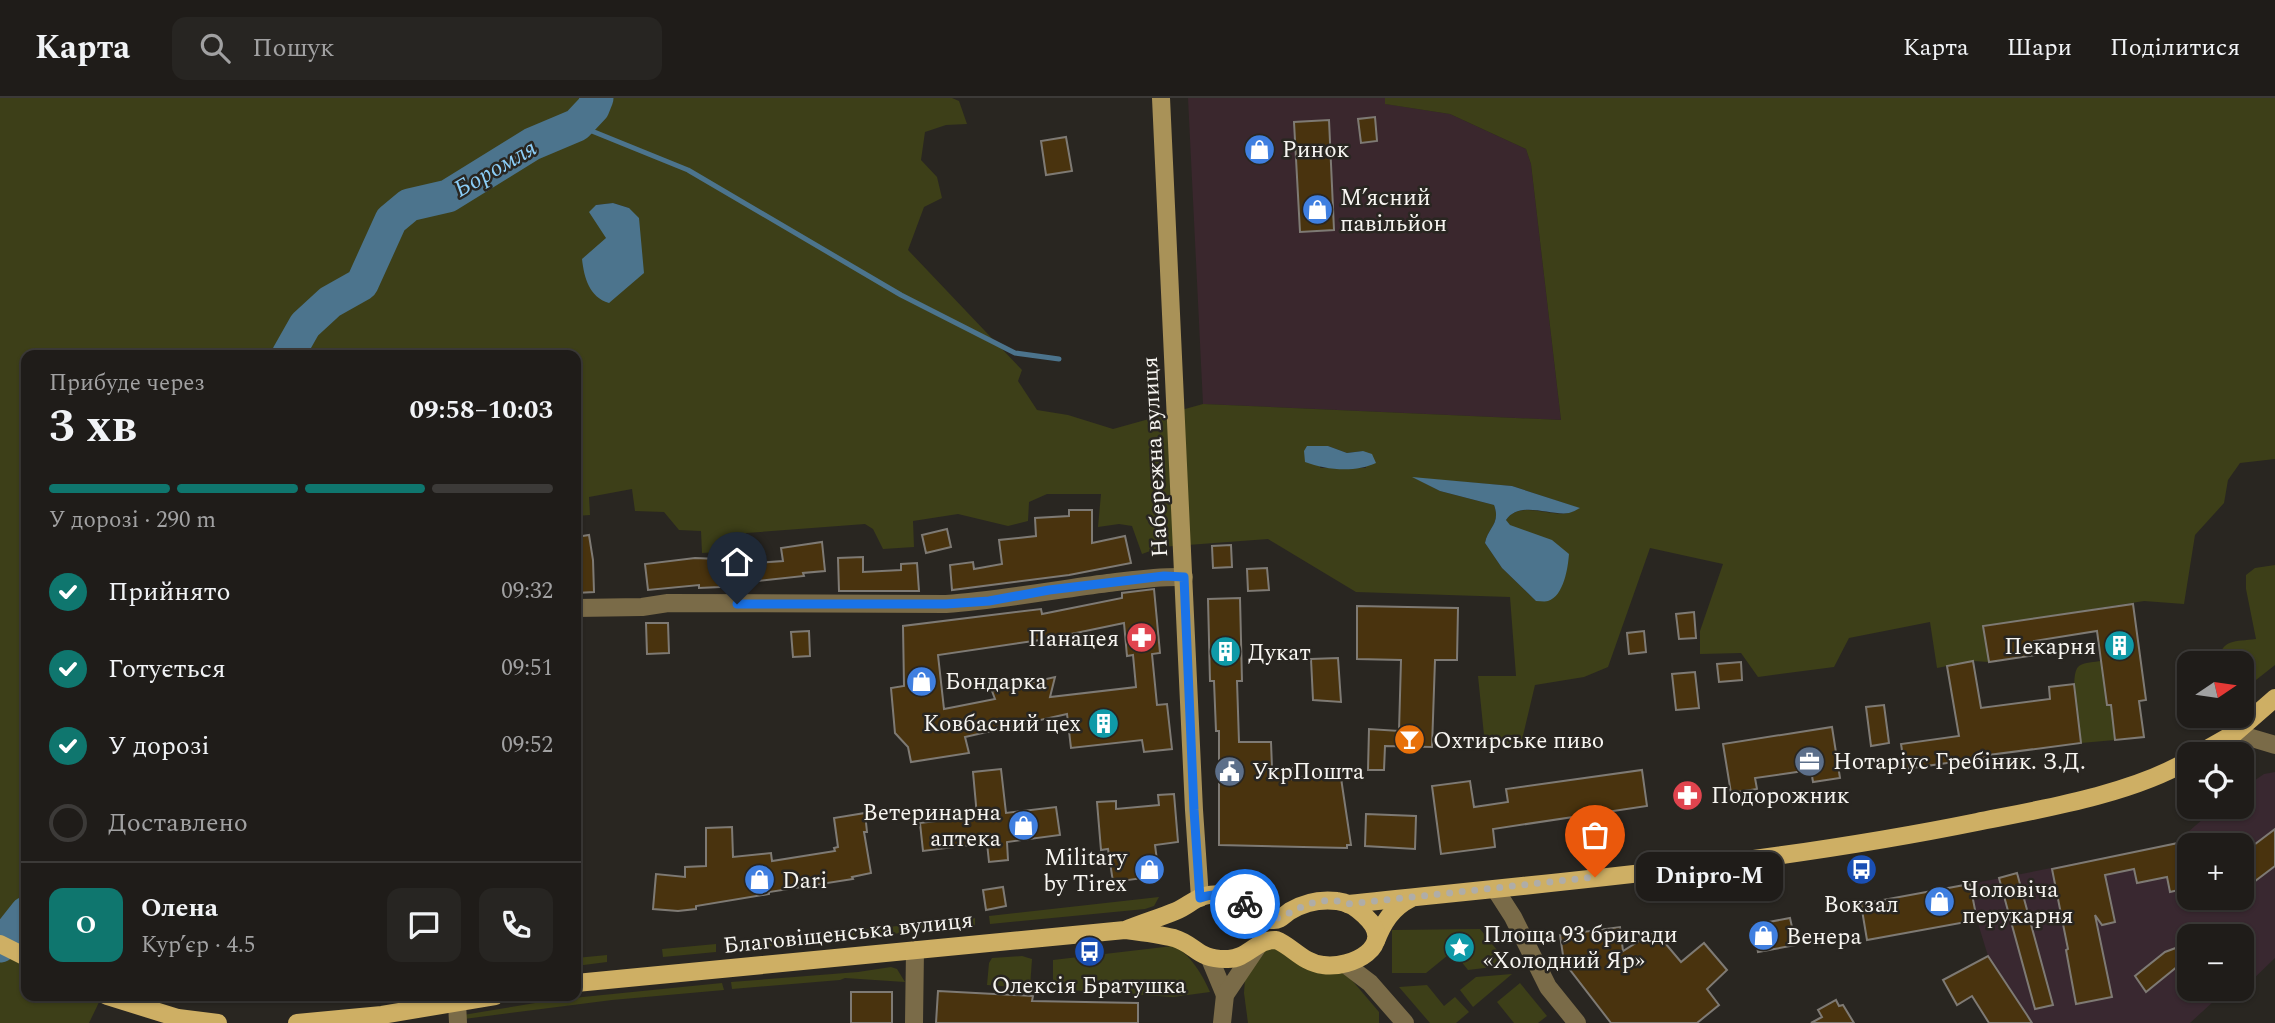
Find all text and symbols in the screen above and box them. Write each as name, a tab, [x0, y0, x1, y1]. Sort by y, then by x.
search box	[172, 17, 662, 80]
text: Карта	[35, 23, 130, 73]
text: Пошук	[252, 28, 334, 68]
icon: search	[196, 29, 234, 67]
text: Карта	[1903, 30, 1969, 66]
text: Шари	[2007, 30, 2072, 66]
text: Поділитися	[2110, 30, 2240, 66]
water label: Боромля	[447, 130, 544, 207]
shop icon: Ринок	[1242, 132, 1276, 166]
place label: Ринок	[1282, 133, 1350, 168]
place label: М’ясний павільйон	[1340, 181, 1447, 242]
shop icon: М’ясний павільйон	[1300, 193, 1334, 227]
street label: Набережна вулиця	[1133, 356, 1178, 558]
text: Прибуде через	[49, 366, 205, 401]
text: 09:58–10:03	[409, 390, 553, 430]
text: 3 хв	[49, 392, 137, 462]
text: У дорозі · 290 m	[49, 503, 216, 538]
pin	[707, 532, 767, 604]
icon: home	[718, 543, 756, 581]
text: Прийнято	[108, 572, 230, 612]
icon: check	[49, 573, 87, 611]
text: 09:32	[501, 574, 553, 609]
pharmacy icon: Панацея	[1125, 621, 1159, 655]
place label: Панацея	[1028, 622, 1119, 657]
building icon: Пекарня	[2102, 629, 2136, 663]
place label: Пекарня	[2004, 630, 2096, 665]
building icon: Дукат	[1208, 635, 1242, 669]
place label: Дукат	[1248, 636, 1311, 671]
text: Готується	[108, 649, 226, 689]
icon: check	[49, 650, 87, 688]
text: 09:51	[501, 651, 553, 686]
north arrow	[2177, 651, 2254, 728]
map controls	[2177, 651, 2254, 1001]
shop icon: Бондарка	[905, 664, 939, 698]
place label: Бондарка	[945, 665, 1047, 700]
building icon: Ковбасний цех	[1087, 706, 1121, 740]
place label: Ковбасний цех	[923, 707, 1081, 742]
bar icon: Охтирське пиво	[1393, 723, 1427, 757]
place label: Охтирське пиво	[1433, 724, 1604, 759]
text: У дорозі	[108, 726, 210, 766]
icon: check	[49, 727, 87, 765]
text: 09:52	[501, 728, 553, 763]
button: locate	[2177, 742, 2254, 819]
office icon: Нотаріус Гребіник. З.Д.	[1793, 744, 1827, 778]
place label: Нотаріус Гребіник. З.Д.	[1833, 745, 2086, 780]
public building icon: УкрПошта	[1212, 754, 1246, 788]
place label: УкрПошта	[1252, 755, 1364, 790]
pharmacy icon: Подорожник	[1671, 778, 1705, 812]
place label: Подорожник	[1711, 779, 1850, 814]
place label: Ветеринарна аптека	[862, 796, 1001, 857]
text: Доставлено	[108, 803, 248, 843]
pin	[1565, 805, 1625, 877]
shop icon: Ветеринарна аптека	[1007, 808, 1041, 842]
icon: bag	[1576, 816, 1614, 854]
button: +	[2177, 833, 2254, 910]
place label: Military by Tirex	[1043, 841, 1128, 902]
callout: Dnipro-M	[1637, 852, 1784, 902]
shop icon: Military by Tirex	[1133, 853, 1167, 887]
bus stop icon: Вокзал	[1844, 853, 1878, 887]
text: Dnipro-M	[1656, 859, 1763, 894]
shop icon: Dari	[742, 863, 776, 897]
place label: Dari	[782, 864, 827, 899]
courier	[1210, 869, 1280, 939]
place label: Чоловіча перукарня	[1962, 873, 2073, 934]
icon: bike	[1226, 885, 1264, 923]
shop icon: Чоловіча перукарня	[1922, 885, 1956, 919]
text: Олена	[141, 888, 218, 928]
button: chat	[387, 888, 461, 962]
button: phone	[479, 888, 553, 962]
place label: Вокзал	[1823, 888, 1899, 923]
street label: Благовіщенська вулиця	[721, 903, 975, 964]
text: О	[76, 905, 96, 945]
place label: Площа 93 бригади «Холодний Яр»	[1483, 918, 1678, 979]
shop icon: Венера	[1746, 919, 1780, 953]
place label: Венера	[1786, 920, 1862, 955]
button: −	[2177, 924, 2254, 1001]
text: Кур’єр · 4.5	[141, 928, 255, 963]
place icon: Площа 93 бригади «Холодний Яр»	[1443, 930, 1477, 964]
bus stop icon: Олексія Братушка	[1072, 934, 1106, 968]
place label: Олексія Братушка	[992, 969, 1186, 1004]

